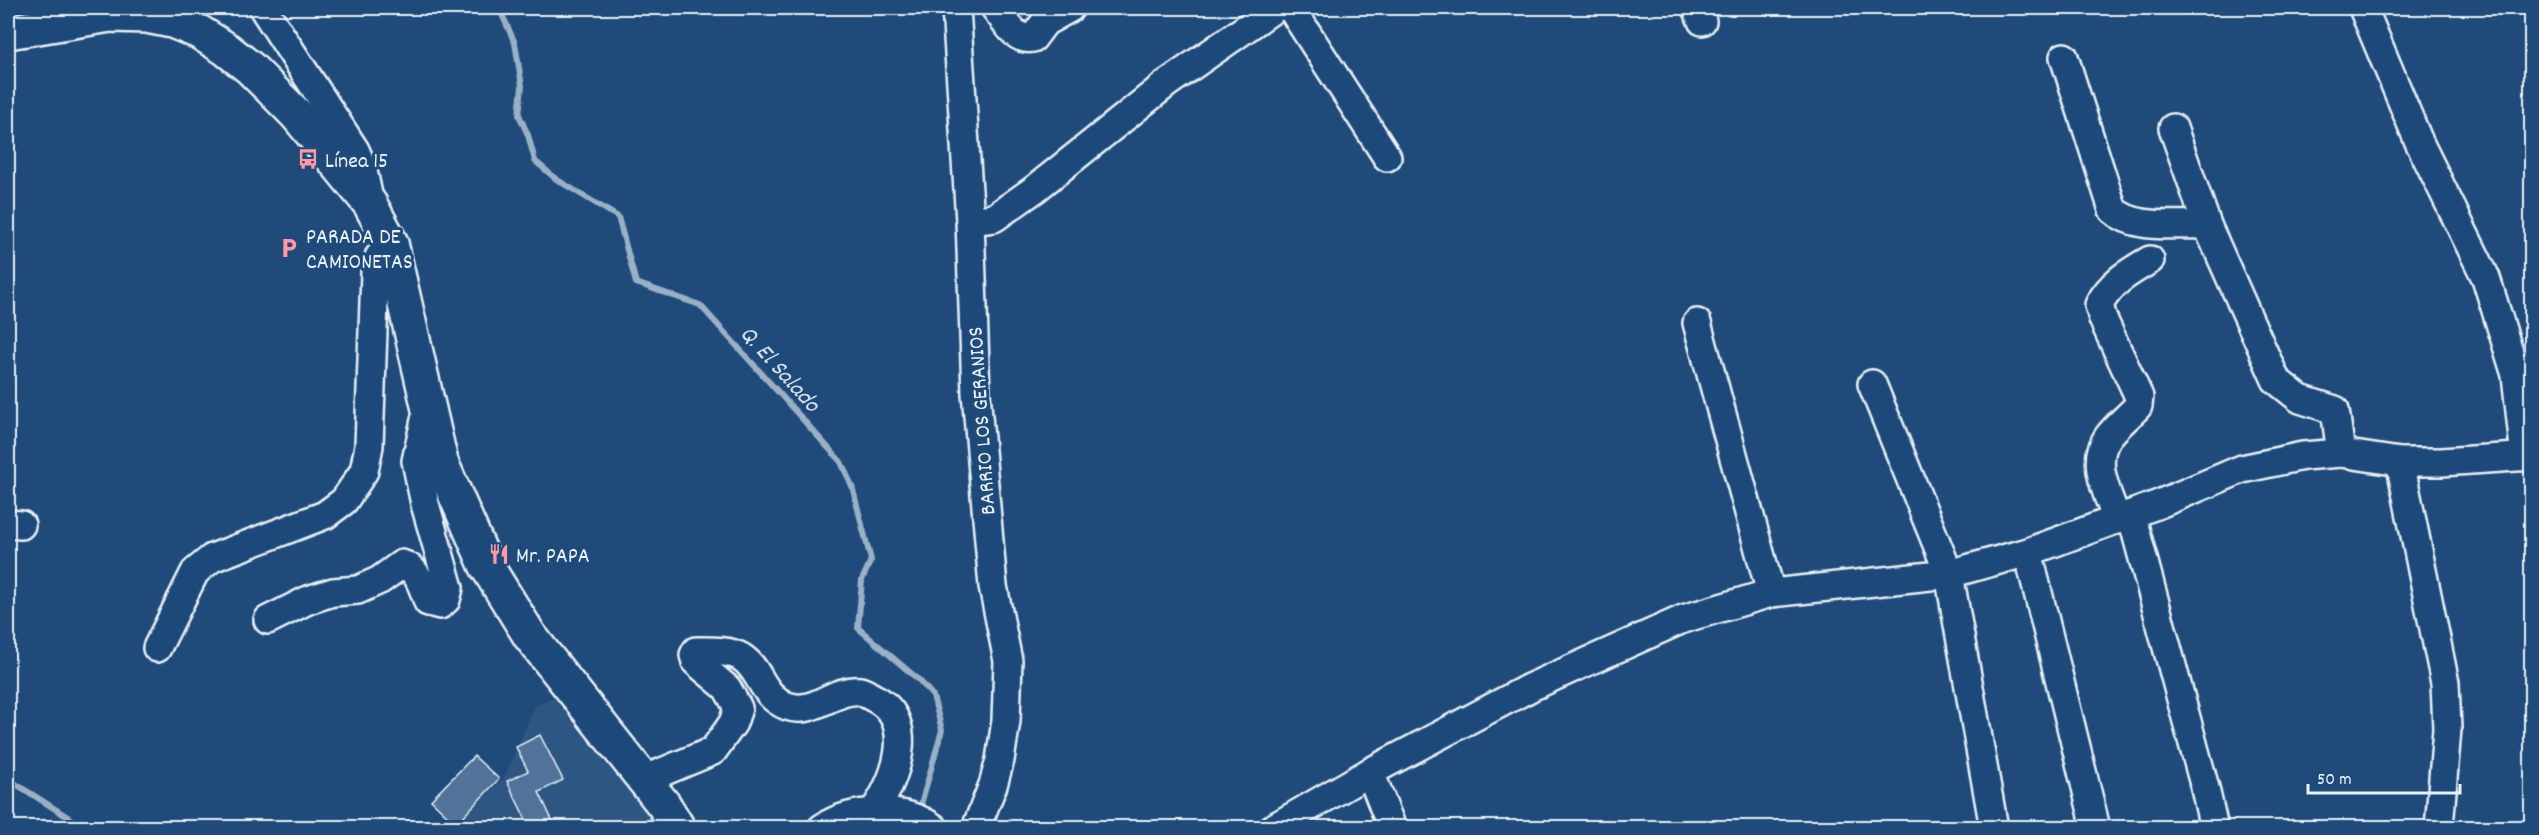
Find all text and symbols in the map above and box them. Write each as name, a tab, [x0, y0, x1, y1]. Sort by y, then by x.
bus stop icon: Línea 15	[296, 147, 320, 171]
place label: Línea 15	[325, 147, 388, 178]
place label: PARADA DE CAMIONETAS	[306, 223, 413, 279]
parking icon: PARADA DE CAMIONETAS	[277, 236, 301, 260]
water label: Q. El Salado	[731, 319, 828, 422]
street label: BARRIO LOS GERANIOS	[961, 326, 1006, 516]
restaurant icon: Mr. PAPA	[487, 542, 511, 566]
place label: Mr. PAPA	[516, 542, 590, 573]
scale bar	[2308, 757, 2460, 795]
text: 50 m	[2317, 768, 2352, 793]

